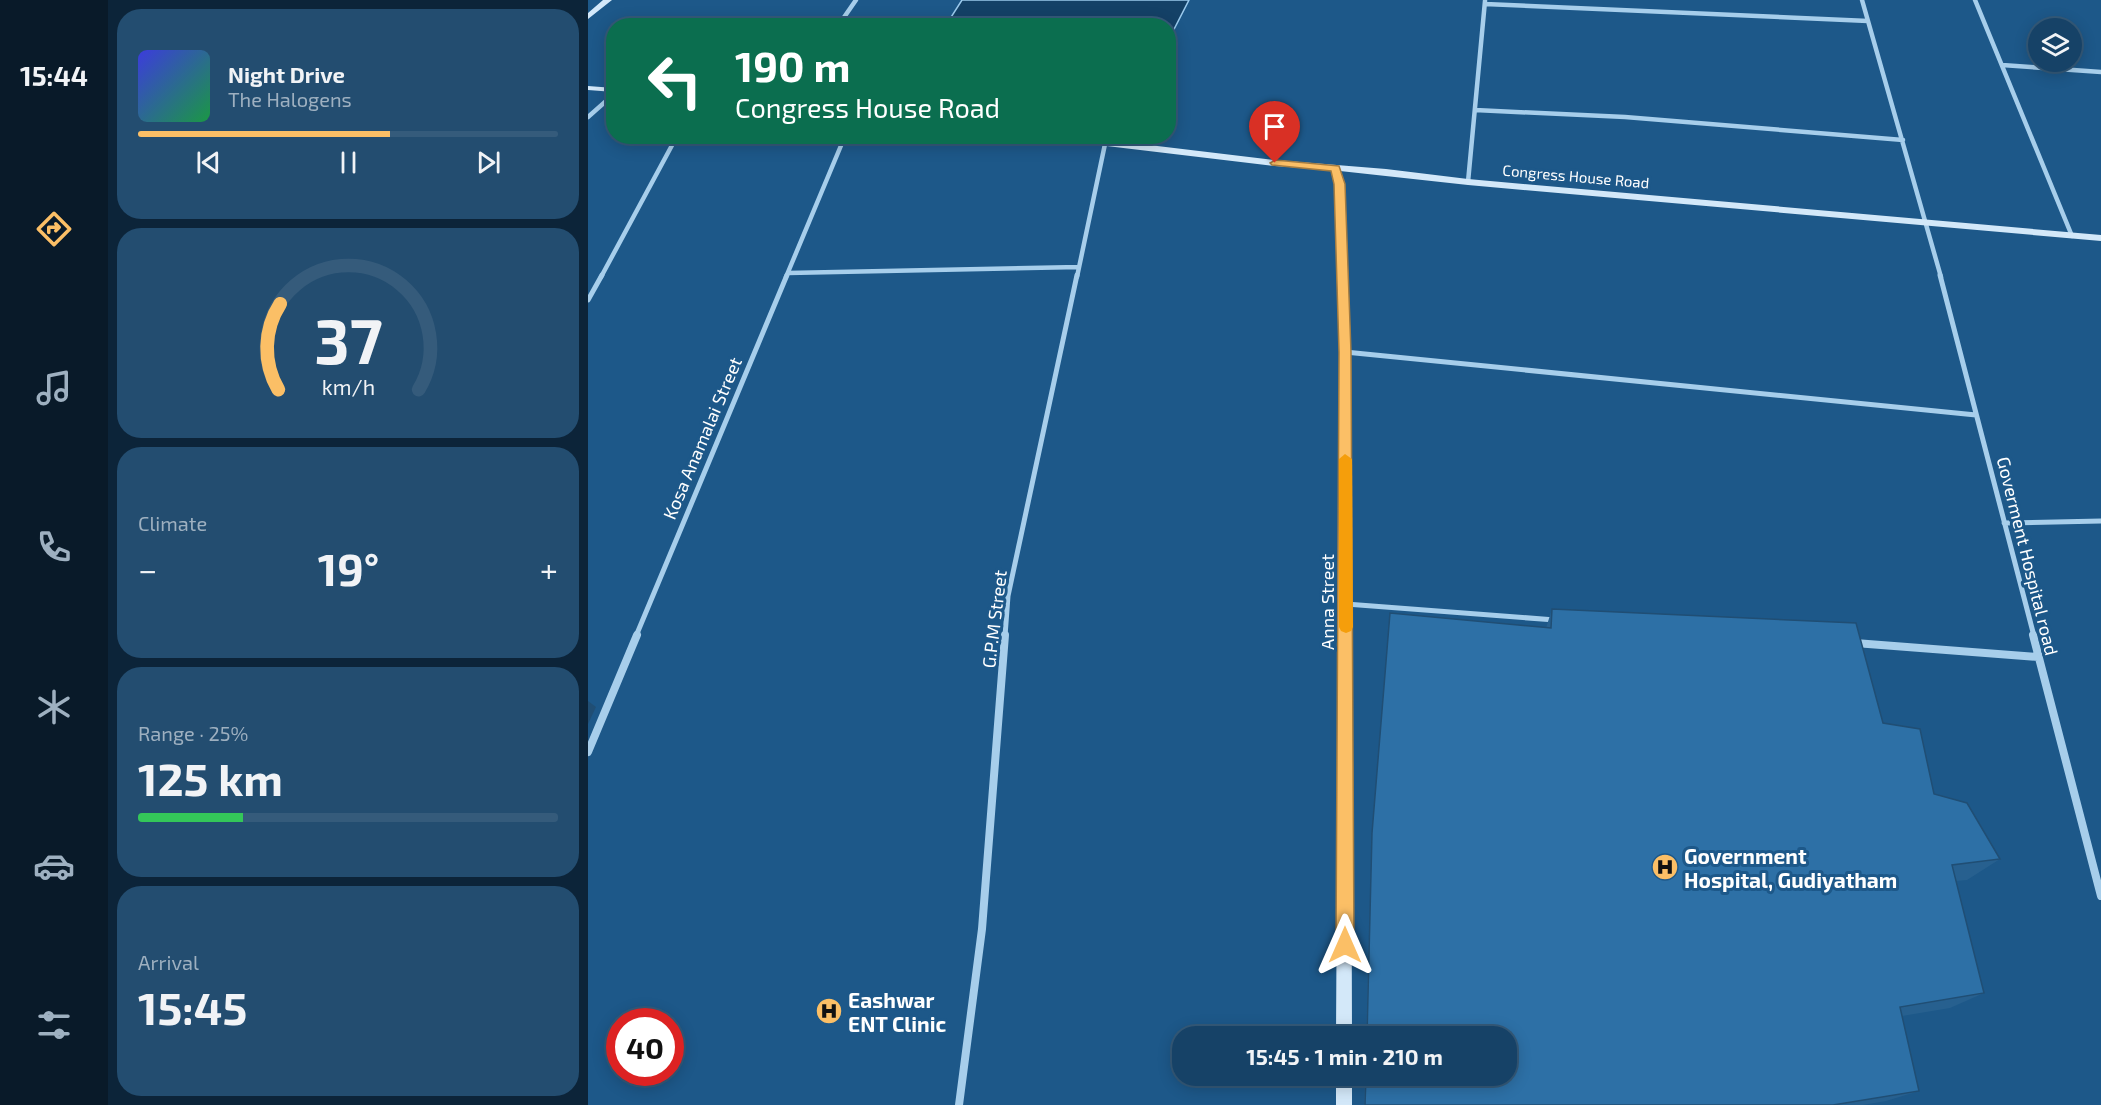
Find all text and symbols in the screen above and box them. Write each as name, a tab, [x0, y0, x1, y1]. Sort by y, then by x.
map controls	[2028, 18, 2082, 72]
button: layers	[2028, 18, 2082, 72]
text: 190 m	[735, 40, 851, 90]
icon: left	[636, 42, 714, 120]
text: 15:44	[20, 59, 88, 91]
text: Night Drive	[228, 61, 345, 87]
text: The Halogens	[228, 87, 352, 111]
text: Congress House Road	[735, 91, 1000, 123]
pin	[1249, 101, 1300, 163]
icon: arrive	[1258, 110, 1291, 143]
icon: previous	[192, 146, 225, 179]
icon: pause	[332, 146, 365, 179]
icon: next	[472, 146, 505, 179]
street label: Congress House Road	[1502, 161, 1650, 191]
icon: directions	[33, 208, 75, 250]
text: 37	[314, 302, 382, 377]
street label: Kosa Anamalai Street	[658, 353, 746, 522]
icon: music	[33, 367, 75, 409]
text: km/h	[321, 375, 375, 400]
street label: Goverment Hospital road	[1993, 454, 2063, 658]
text: Climate	[138, 511, 207, 535]
icon: phone	[33, 526, 75, 568]
text: 19°	[318, 541, 379, 595]
text: −	[138, 549, 157, 589]
text: +	[540, 549, 558, 589]
street label: Anna Street	[1316, 554, 1338, 650]
street label: G.P.M Street	[977, 569, 1011, 669]
icon: climate	[33, 686, 75, 728]
text: Range · 25%	[138, 721, 248, 745]
text: 125 km	[138, 751, 283, 805]
place label: Government Hospital, Gudiyatham	[1684, 843, 1897, 893]
icon: car	[33, 845, 75, 887]
hospital icon: Government Hospital, Gudiyatham	[1650, 852, 1680, 882]
position arrow	[1313, 913, 1377, 977]
text: Arrival	[138, 950, 199, 974]
text: 15:45	[138, 980, 247, 1034]
place label: Eashwar ENT Clinic	[848, 987, 946, 1036]
hospital icon: Eashwar ENT Clinic	[814, 996, 844, 1026]
icon: filters	[33, 1004, 75, 1046]
speed limit sign: 40	[606, 1008, 684, 1086]
text: 15:45 · 1 min · 210 m	[1246, 1043, 1443, 1069]

